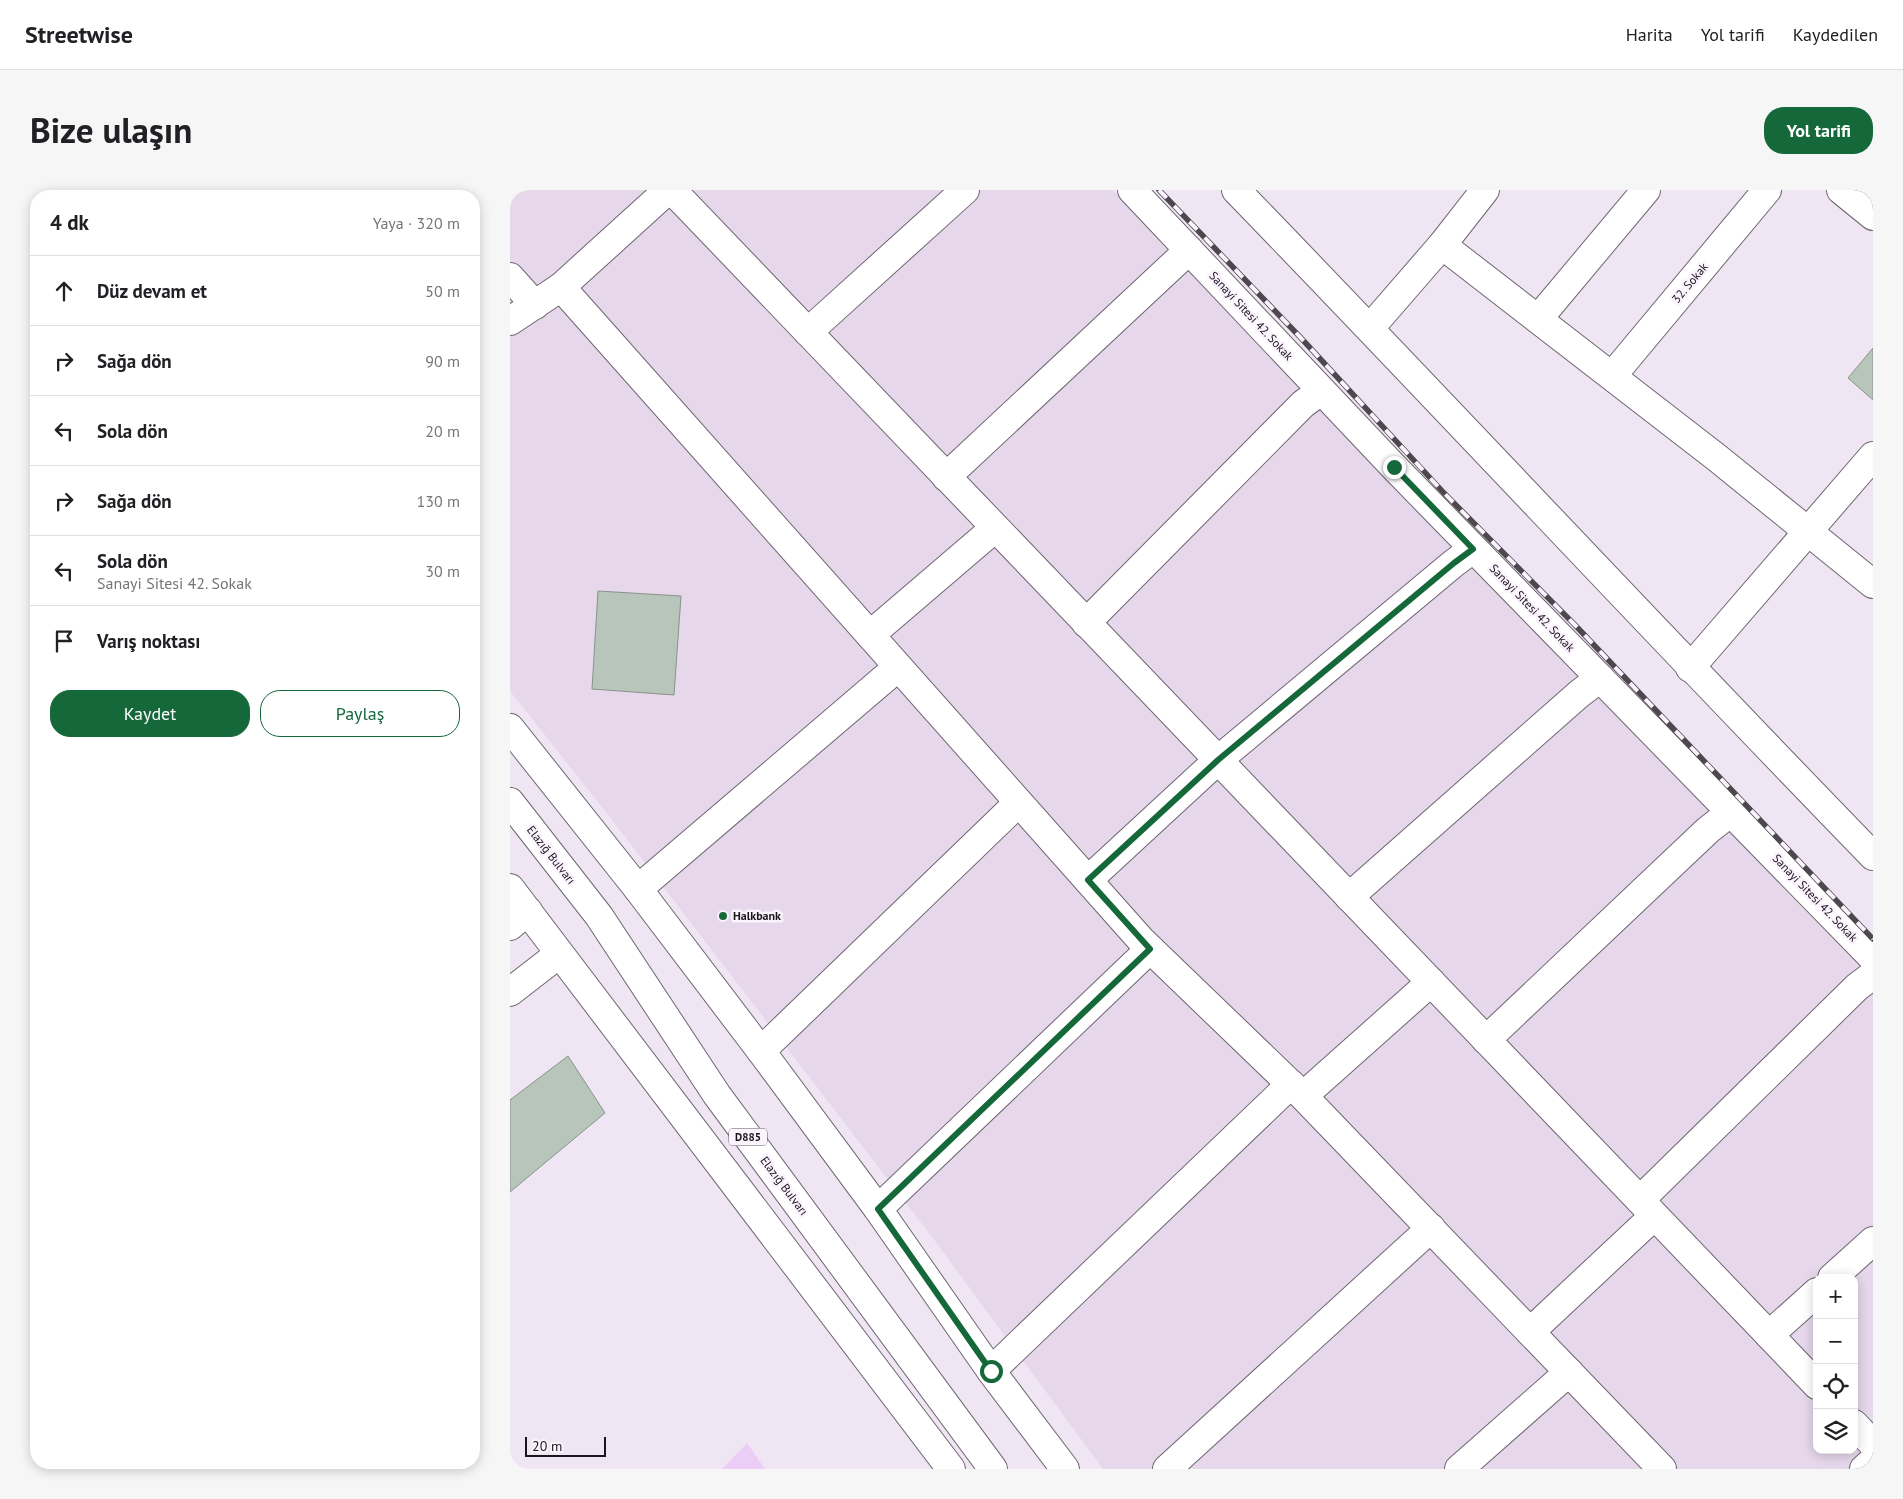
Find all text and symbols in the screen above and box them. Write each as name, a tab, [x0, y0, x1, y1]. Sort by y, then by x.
text: Streetwise	[25, 19, 133, 50]
text: Harita	[1626, 23, 1673, 46]
text: Yol tarifi	[1701, 23, 1765, 46]
text: Kaydedilen	[1793, 23, 1878, 46]
text: Bize ulaşın	[30, 107, 192, 153]
button: Yol tarifi	[1764, 107, 1873, 154]
text: 4 dk	[50, 209, 89, 236]
text: Yaya · 320 m	[373, 213, 460, 233]
street label: 32. Sokak	[1668, 259, 1711, 306]
street label: Sanayi Sitesi 42. Sokak	[1206, 268, 1297, 363]
icon: ahead	[50, 277, 78, 305]
text: Düz devam et	[97, 279, 207, 303]
text: 50 m	[425, 281, 460, 301]
icon: right	[50, 347, 78, 375]
text: Sağa dön	[97, 349, 172, 373]
text: 90 m	[425, 351, 460, 371]
icon: left	[50, 417, 78, 445]
text: Sola dön	[97, 419, 168, 443]
text: 20 m	[425, 421, 460, 441]
route end	[1383, 456, 1406, 479]
icon: right	[50, 487, 78, 515]
text: Sağa dön	[97, 489, 172, 513]
text: 130 m	[417, 491, 460, 511]
text: Sola dön	[97, 549, 168, 573]
icon: left	[50, 557, 78, 585]
text: 30 m	[425, 561, 460, 581]
street label: Sanayi Sitesi 42. Sokak	[1487, 561, 1578, 655]
text: Sanayi Sitesi 42. Sokak	[97, 573, 252, 593]
icon: arrive	[50, 627, 78, 655]
text: Varış noktası	[97, 629, 200, 653]
button: Kaydet	[50, 690, 250, 737]
button: Paylaş	[260, 690, 460, 737]
street label: Elazığ Bulvarı	[524, 822, 579, 887]
street label: Sanayi Sitesi 42. Sokak	[1770, 851, 1861, 945]
place label: Halkbank	[733, 908, 781, 923]
marker: Halkbank	[717, 910, 729, 922]
road number: D885	[729, 1129, 767, 1146]
street label: Elazığ Bulvarı	[757, 1153, 811, 1218]
map controls	[1813, 1274, 1858, 1454]
button: +	[1813, 1274, 1858, 1319]
button: −	[1813, 1319, 1858, 1364]
route start	[980, 1360, 1003, 1383]
button: locate	[1813, 1364, 1858, 1409]
button: layers	[1813, 1409, 1858, 1454]
scale bar	[525, 1434, 606, 1457]
text: 20 m	[532, 1437, 562, 1455]

